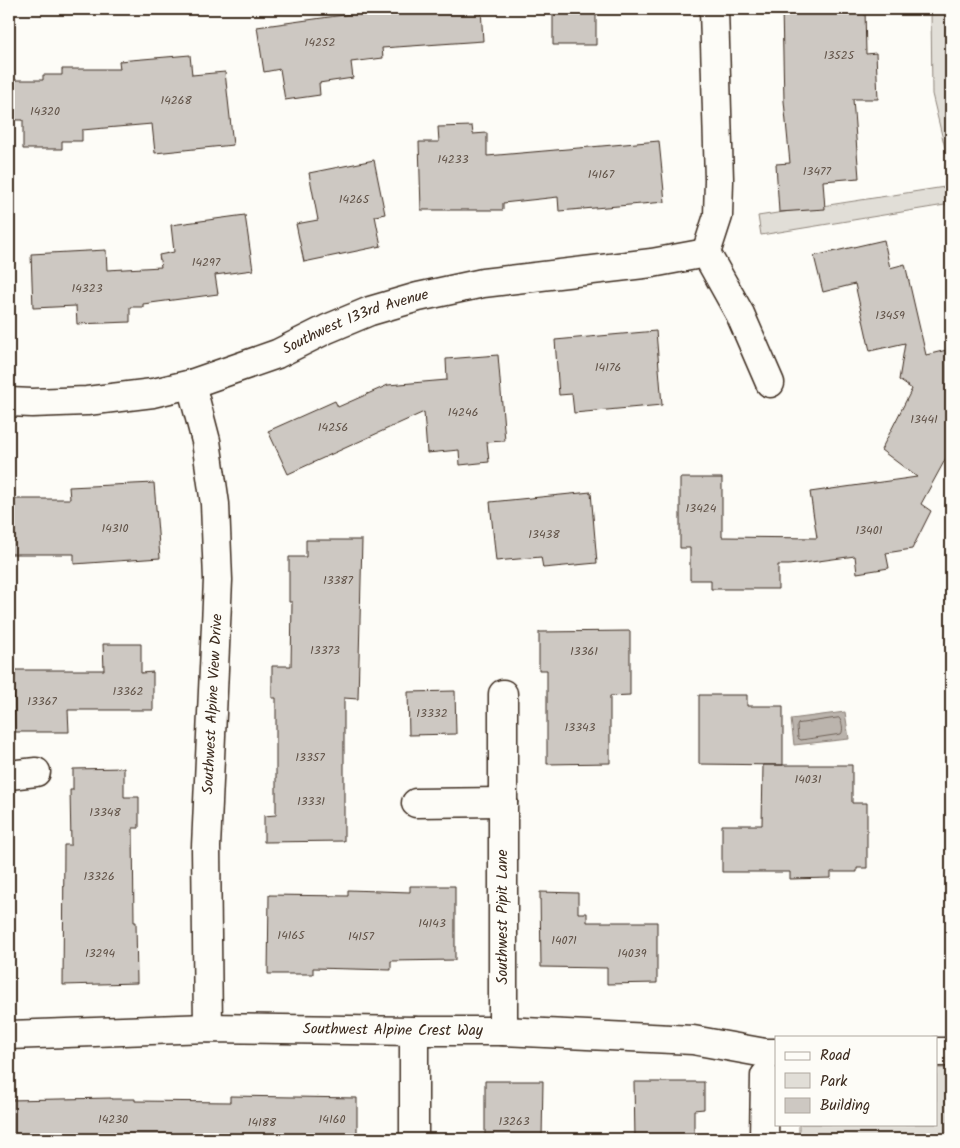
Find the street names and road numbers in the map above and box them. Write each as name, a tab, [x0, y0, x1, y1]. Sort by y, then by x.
street label: Southwest 133rd Avenue	[278, 283, 431, 361]
street label: Southwest Alpine View Drive	[196, 613, 230, 795]
street label: Southwest Pipit Lane	[491, 849, 515, 985]
street label: Southwest Alpine Crest Way	[303, 1017, 484, 1043]

